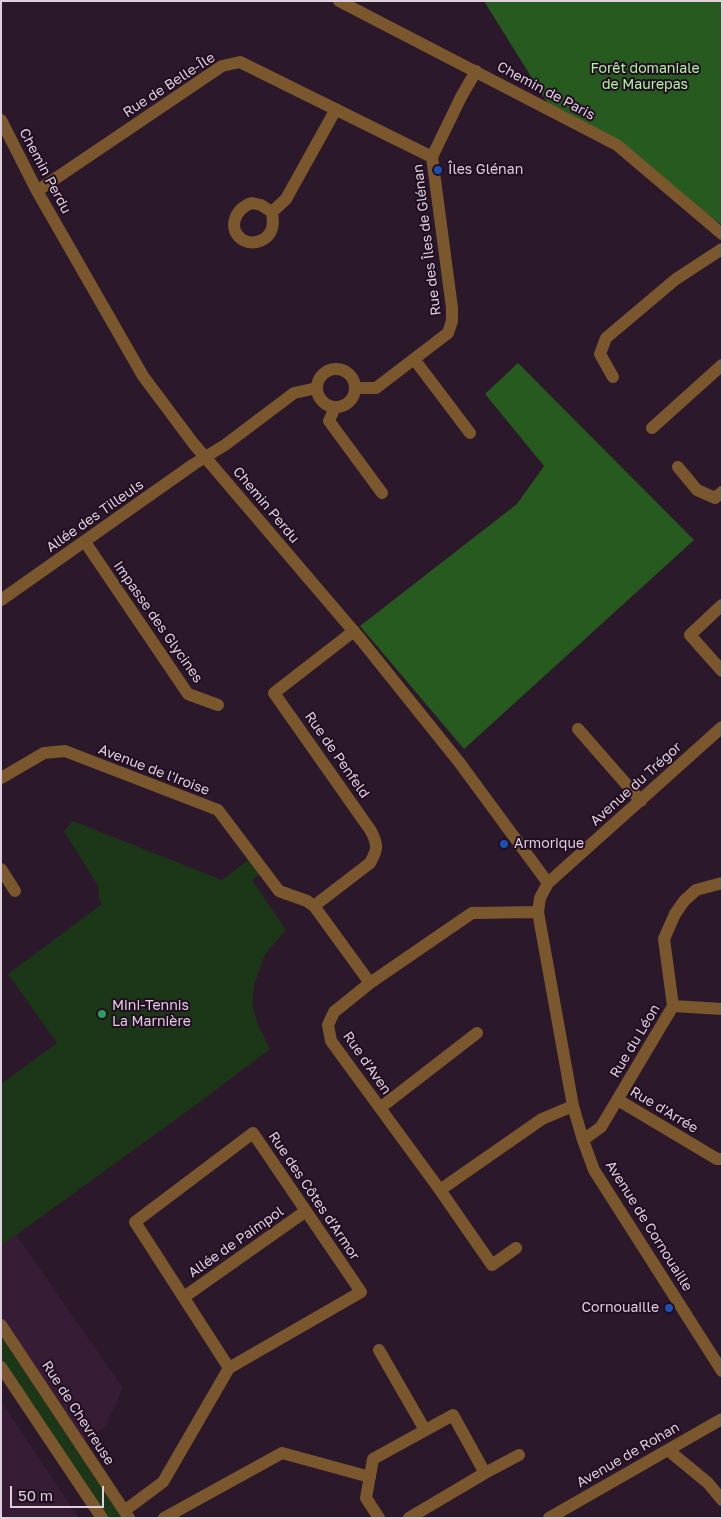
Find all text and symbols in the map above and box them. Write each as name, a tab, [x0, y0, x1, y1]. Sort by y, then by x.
street label: Rue de Belle-Île	[120, 49, 218, 121]
street label: Chemin de Paris	[494, 58, 598, 124]
park label: Forêt domaniale de Maurepas	[590, 61, 700, 94]
street label: Chemin Perdu	[16, 126, 74, 216]
place label: Îles Glénan	[448, 162, 523, 178]
street label: Rue des Îles de Glénan	[409, 163, 445, 317]
marker: Îles Glénan	[432, 164, 444, 176]
street label: Chemin Perdu	[229, 464, 303, 546]
street label: Allée des Tilleuls	[43, 476, 147, 556]
street label: Impasse des Glycines	[110, 558, 206, 686]
street label: Rue de Penfeld	[301, 709, 373, 801]
street label: Avenue du Trégor	[587, 739, 685, 829]
street label: Avenue de l'Iroise	[96, 741, 212, 799]
place label: Armorique	[514, 836, 584, 852]
marker: Armorique	[498, 838, 510, 850]
place label: Mini-Tennis La Marnière	[112, 998, 191, 1030]
street label: Rue du Léon	[606, 1001, 664, 1081]
marker: Mini-Tennis La Marnière	[96, 1008, 108, 1020]
street label: Rue d'Aven	[339, 1028, 395, 1098]
street label: Rue d'Arrée	[627, 1083, 701, 1137]
street label: Rue des Côtes d'Armor	[265, 1129, 363, 1263]
street label: Avenue de Cornouaille	[602, 1158, 696, 1294]
street label: Allée de Paimpol	[185, 1203, 287, 1281]
place label: Cornouaille	[582, 1300, 659, 1316]
marker: Cornouaille	[663, 1302, 675, 1314]
street label: Rue de Chevreuse	[38, 1358, 118, 1468]
street label: Avenue de Rohan	[574, 1419, 682, 1491]
scale bar	[12, 1476, 106, 1508]
text: 50 m	[18, 1486, 53, 1504]

